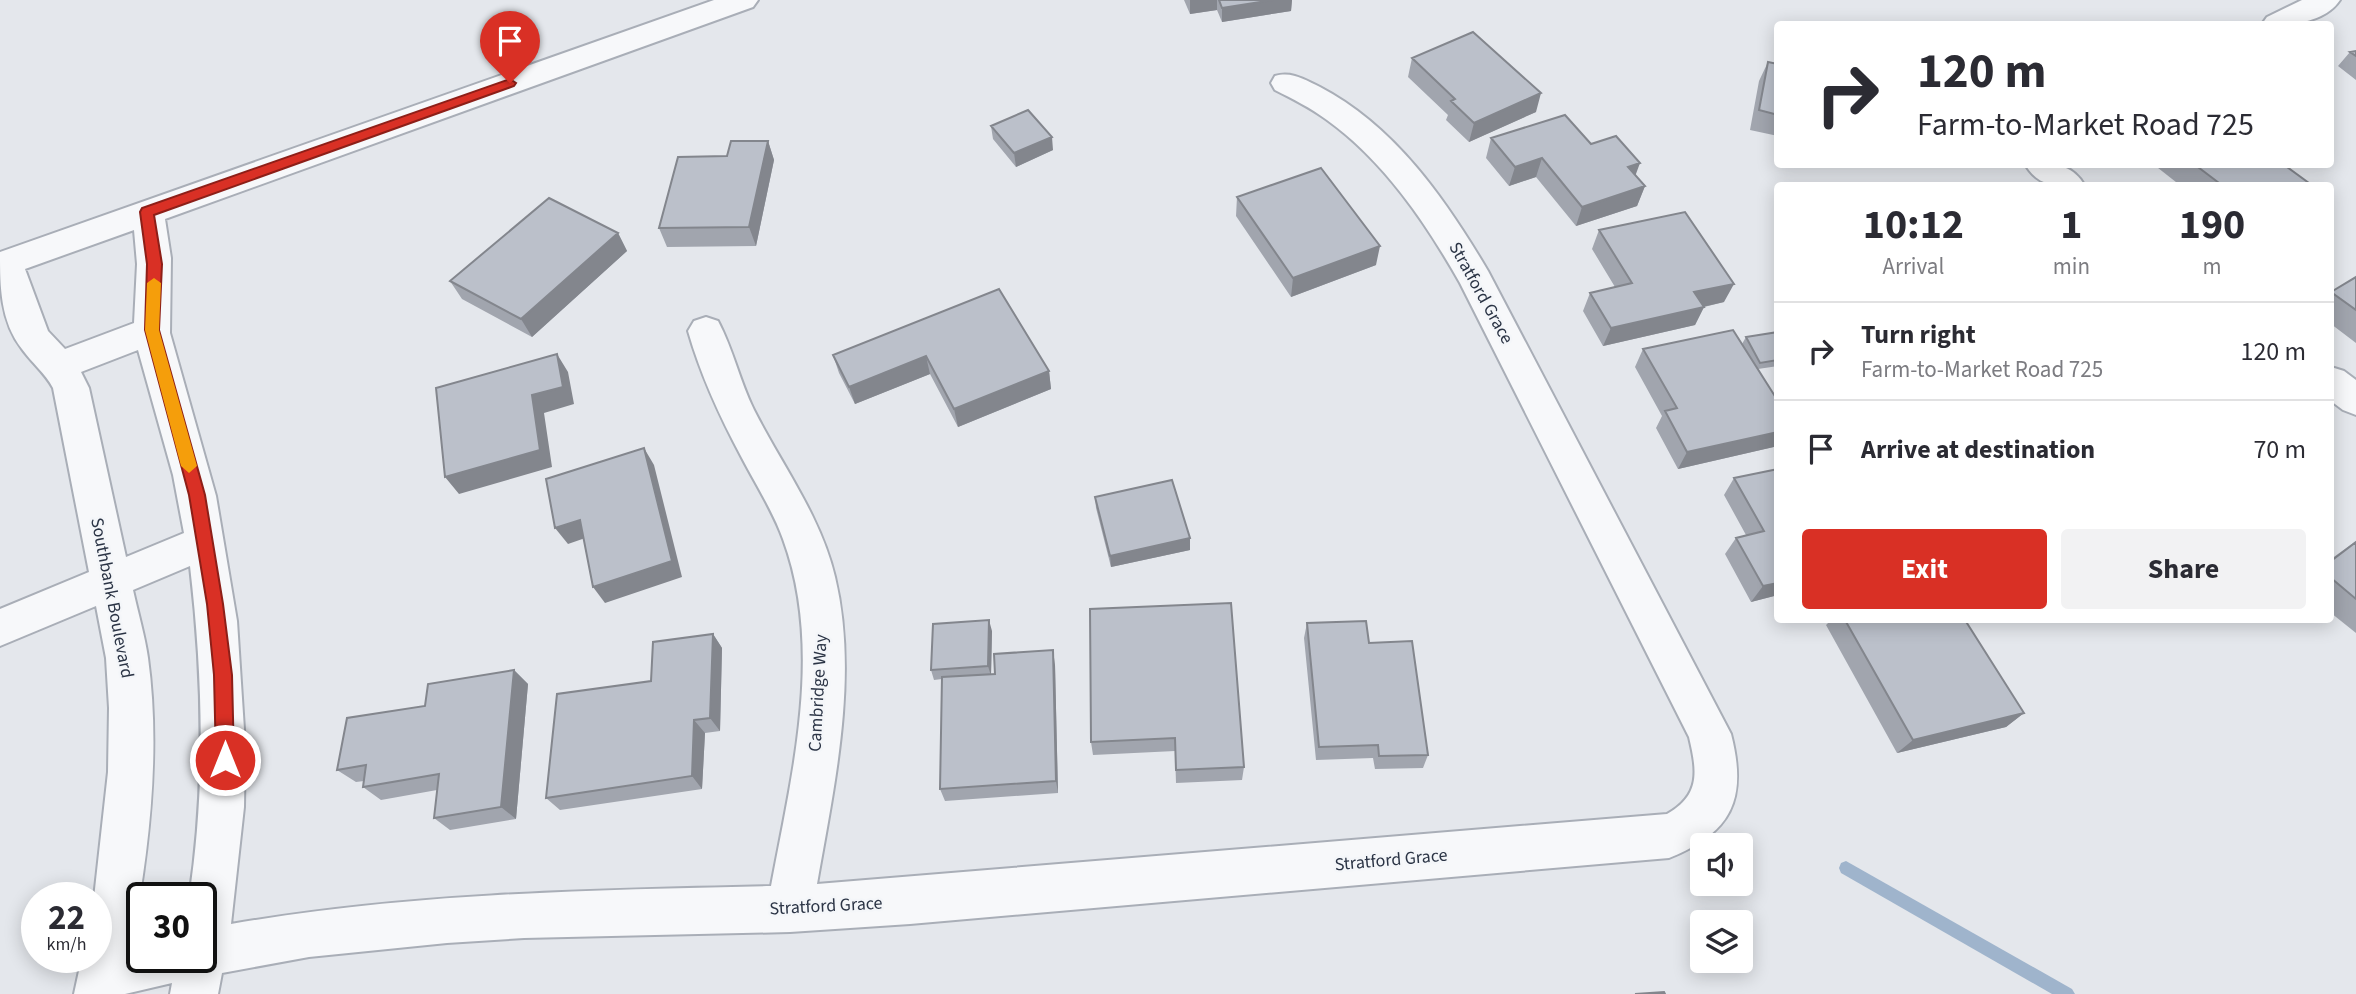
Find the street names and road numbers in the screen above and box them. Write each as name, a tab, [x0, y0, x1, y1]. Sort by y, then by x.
street label: Stratford Grace	[1443, 237, 1519, 349]
street label: Southbank Boulevard	[84, 516, 140, 680]
street label: Cambridge Way	[802, 633, 834, 752]
street label: Stratford Grace	[1334, 843, 1448, 877]
street label: Stratford Grace	[769, 891, 883, 921]

